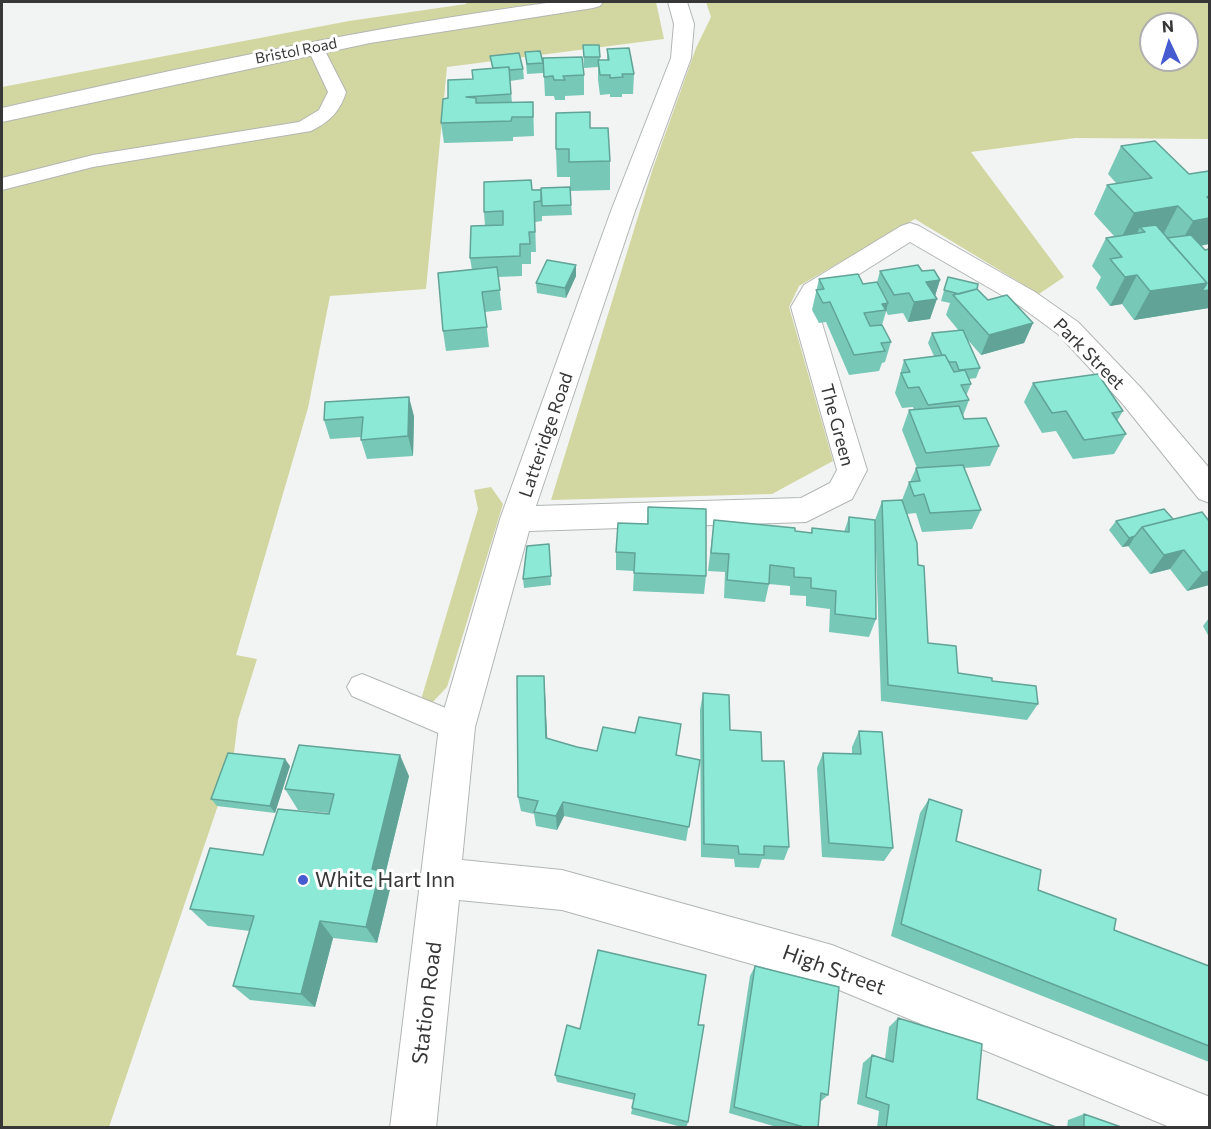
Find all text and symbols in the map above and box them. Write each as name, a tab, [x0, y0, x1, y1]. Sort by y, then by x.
north arrow	[1139, 12, 1199, 72]
text: N	[1161, 16, 1174, 35]
street label: Bristol Road	[254, 34, 338, 68]
street label: Park Street	[1049, 314, 1129, 394]
street label: Latteridge Road	[515, 370, 577, 500]
street label: The Green	[816, 382, 858, 468]
place label: White Hart Inn	[315, 867, 455, 893]
marker: White Hart Inn	[296, 873, 310, 887]
street label: Station Road	[407, 940, 447, 1066]
street label: High Street	[779, 940, 889, 1000]

